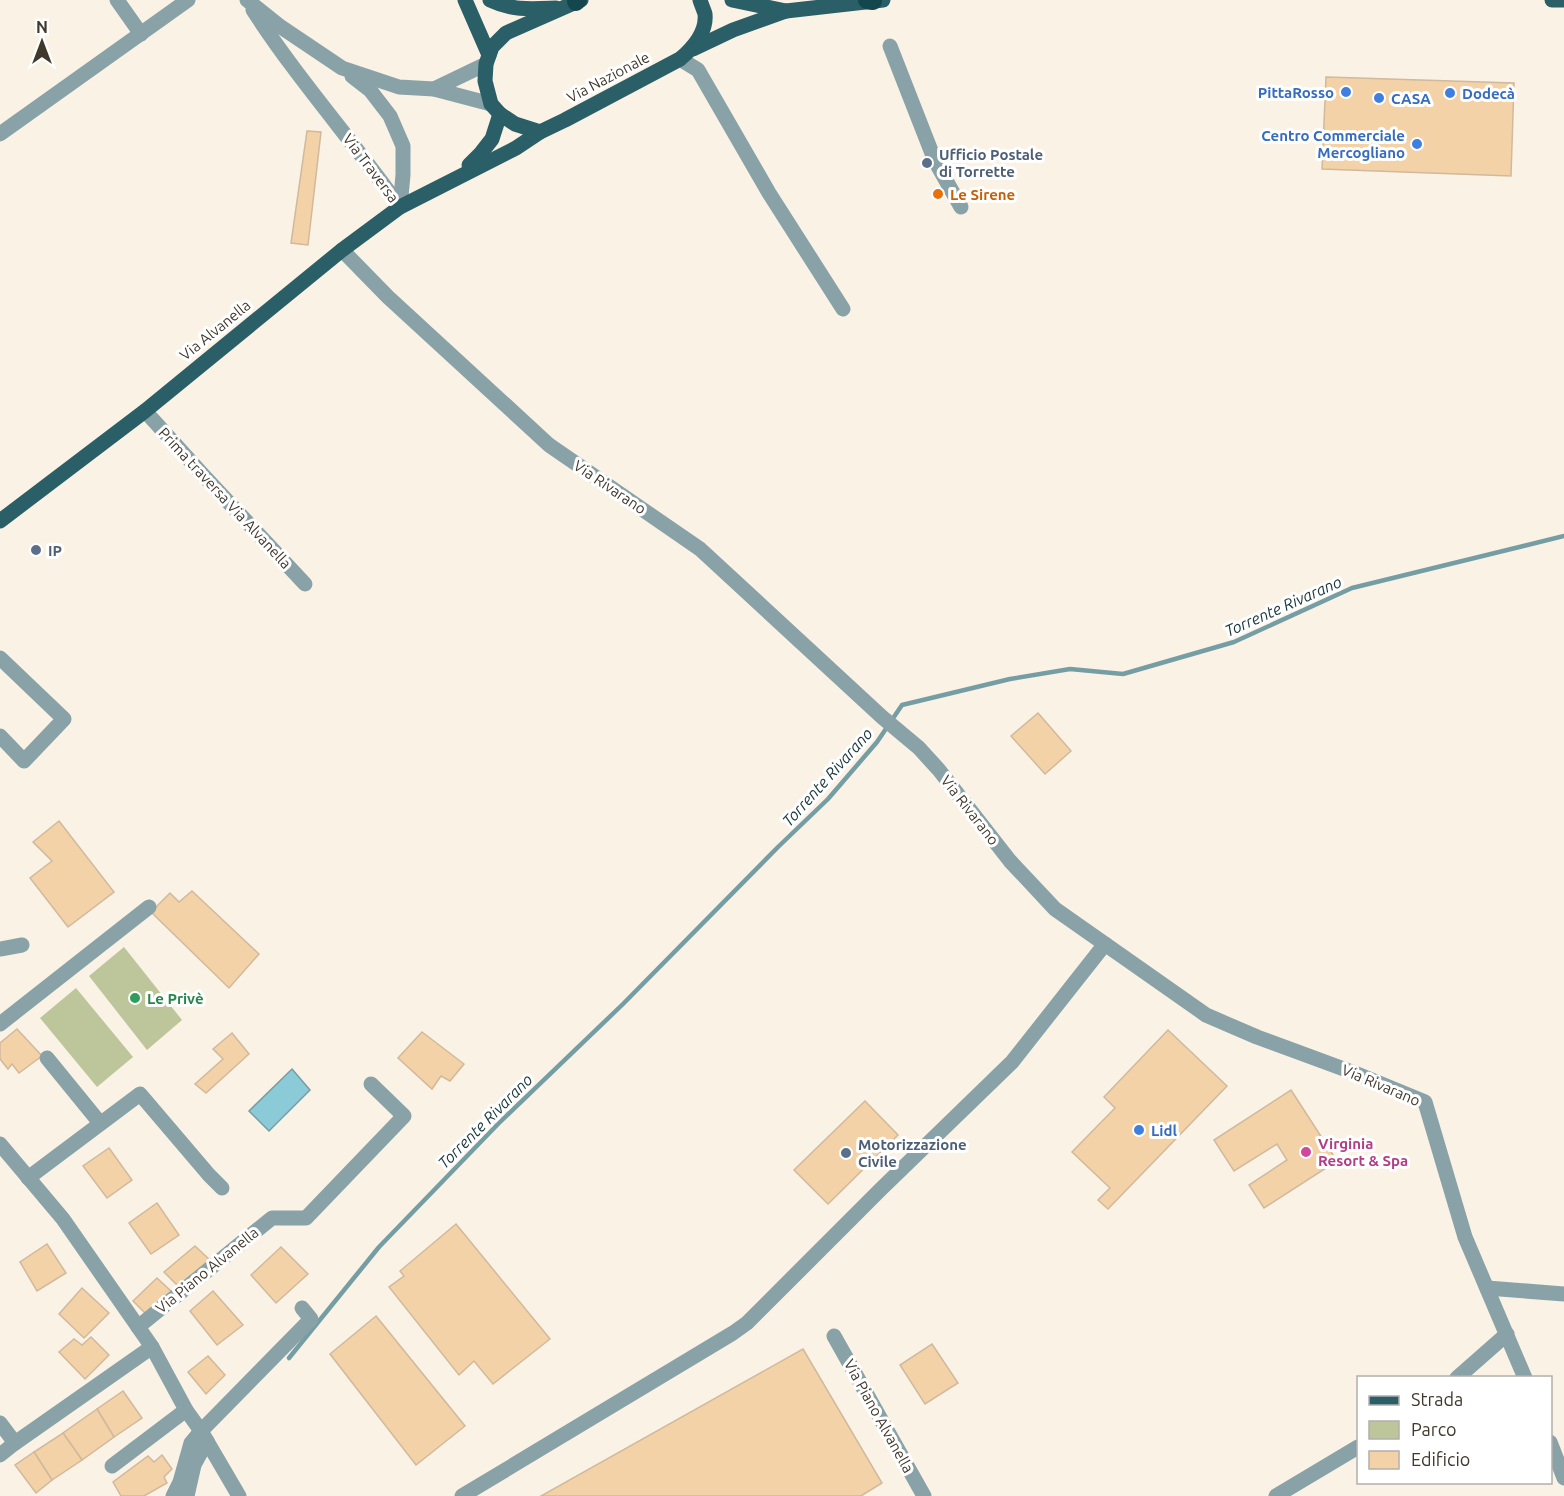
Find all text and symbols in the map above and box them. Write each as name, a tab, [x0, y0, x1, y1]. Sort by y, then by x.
north arrow	[12, 12, 72, 72]
text: N	[36, 18, 48, 36]
street label: Via Nazionale	[564, 48, 652, 106]
place label: PittaRosso	[1258, 84, 1334, 101]
marker: PittaRosso	[1339, 85, 1353, 99]
place label: Dodecà	[1462, 85, 1515, 102]
marker: Dodecà	[1443, 86, 1457, 100]
place label: CASA	[1391, 90, 1431, 107]
marker: CASA	[1372, 91, 1386, 105]
place label: Centro Commerciale Mercogliano	[1261, 127, 1405, 161]
street label: Via Traversa	[340, 130, 402, 206]
marker: Centro Commerciale Mercogliano	[1410, 137, 1424, 151]
place label: Ufficio Postale di Torrette	[939, 146, 1043, 180]
marker: Ufficio Postale di Torrette	[920, 156, 934, 170]
place label: Le Sirene	[950, 186, 1015, 203]
marker: Le Sirene	[931, 187, 945, 201]
street label: Via Alvanella	[176, 296, 254, 364]
street label: Prima traversa Via Alvanella	[155, 424, 295, 572]
street label: Via Rivarano	[571, 457, 649, 517]
place label: IP	[48, 542, 62, 559]
marker: IP	[29, 543, 43, 557]
water label: Torrente Rivarano	[1222, 572, 1344, 640]
water label: Torrente Rivarano	[778, 724, 876, 830]
street label: Via Rivarano	[938, 772, 1002, 848]
place label: Le Privè	[147, 990, 204, 1007]
marker: Le Privè	[128, 991, 142, 1005]
street label: Via Rivarano	[1339, 1061, 1423, 1109]
water label: Torrente Rivarano	[434, 1070, 536, 1172]
place label: Lidl	[1151, 1122, 1177, 1139]
marker: Lidl	[1132, 1123, 1146, 1137]
place label: Virginia Resort & Spa	[1318, 1135, 1408, 1169]
place label: Motorizzazione Civile	[858, 1136, 967, 1170]
marker: Virginia Resort & Spa	[1299, 1145, 1313, 1159]
marker: Motorizzazione Civile	[839, 1146, 853, 1160]
street label: Via Piano Alvanella	[152, 1223, 262, 1317]
street label: Via Piano Alvanella	[841, 1356, 917, 1476]
legend	[1357, 1376, 1552, 1484]
text: Strada	[1411, 1389, 1463, 1409]
text: Parco	[1411, 1419, 1457, 1439]
text: Edificio	[1411, 1449, 1470, 1469]

